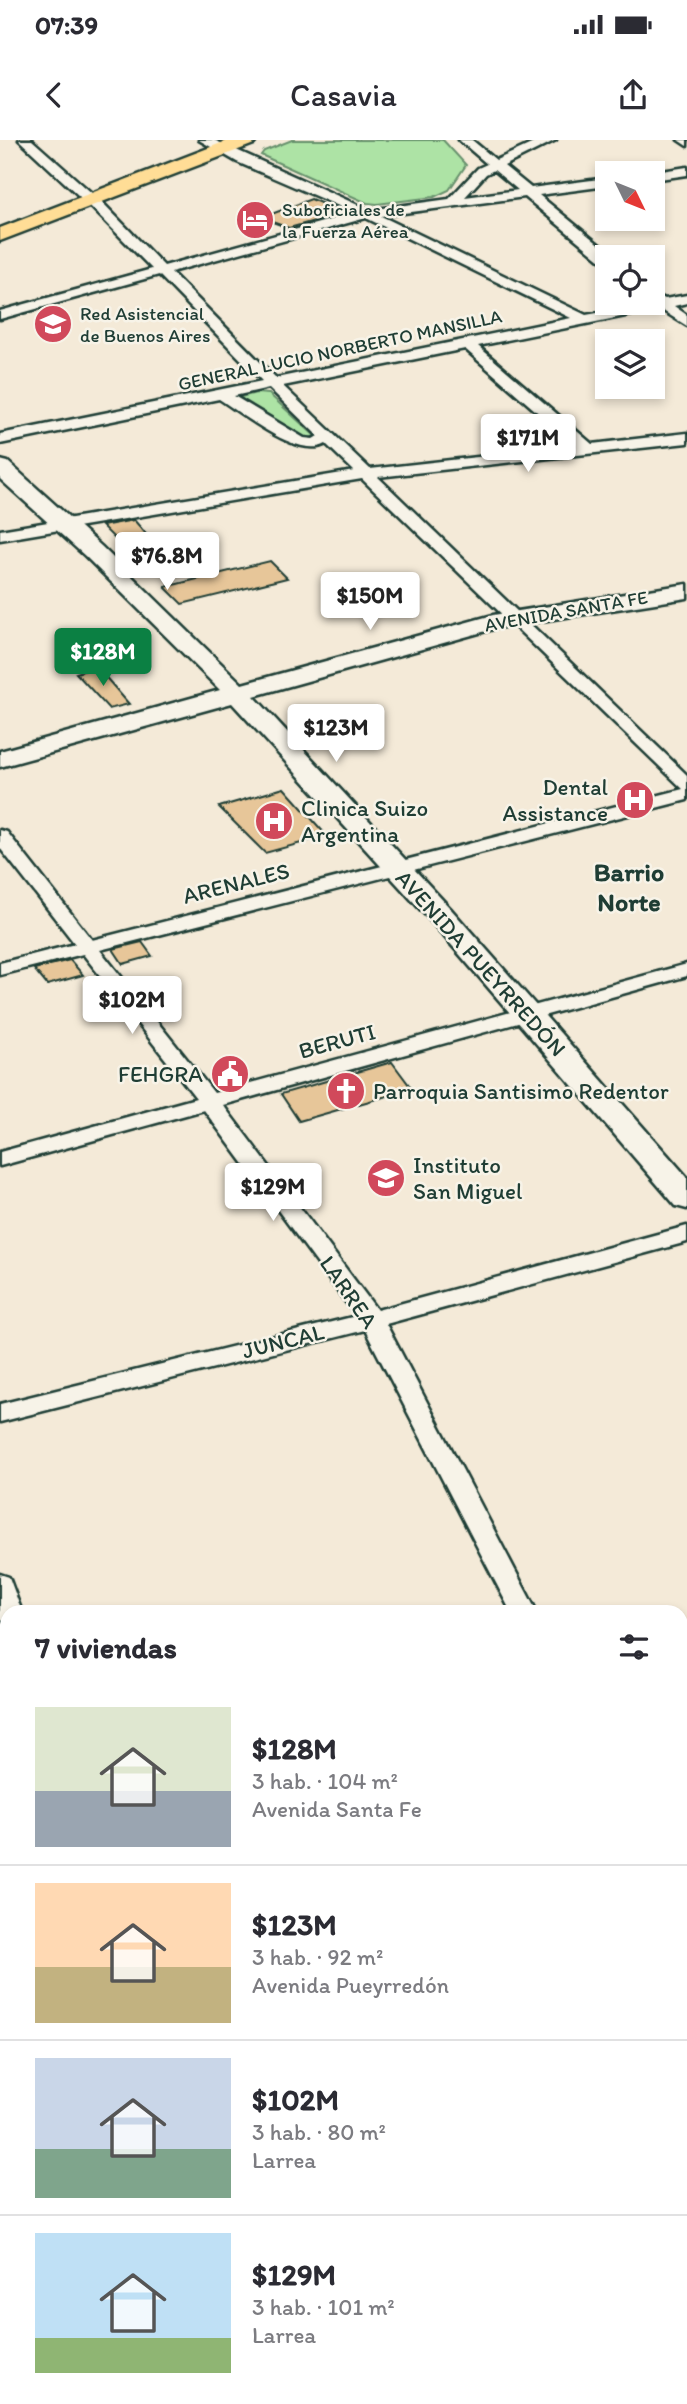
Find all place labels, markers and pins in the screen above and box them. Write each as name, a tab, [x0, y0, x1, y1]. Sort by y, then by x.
place label: Suboficiales de la Fuerza Aérea	[282, 198, 409, 243]
hotel icon: Suboficiales de la Fuerza Aérea	[234, 199, 276, 241]
place label: Red Asistencial de Buenos Aires	[80, 302, 210, 347]
school or university icon: Red Asistencial de Buenos Aires	[32, 303, 74, 345]
pin: $171M	[479, 414, 577, 474]
pin: $76.8M	[110, 532, 224, 592]
pin: $150M	[321, 573, 419, 632]
pin: $128M	[54, 629, 152, 688]
pin: $123M	[287, 704, 385, 764]
place label: Dental Assistance	[502, 773, 608, 827]
hospital icon: Dental Assistance	[614, 779, 656, 821]
place label: Clinica Suizo Argentina	[301, 794, 428, 848]
hospital icon: Clinica Suizo Argentina	[253, 800, 295, 842]
pin: $102M	[83, 976, 181, 1036]
public building icon: FEHGRA	[209, 1053, 251, 1095]
place label: FEHGRA	[118, 1060, 203, 1088]
church icon: Parroquia Santisimo Redentor	[325, 1070, 367, 1112]
place label: Parroquia Santisimo Redentor	[373, 1077, 669, 1105]
place label: Instituto San Miguel	[413, 1151, 523, 1205]
school or university icon: Instituto San Miguel	[365, 1157, 407, 1199]
pin: $129M	[224, 1164, 322, 1223]

